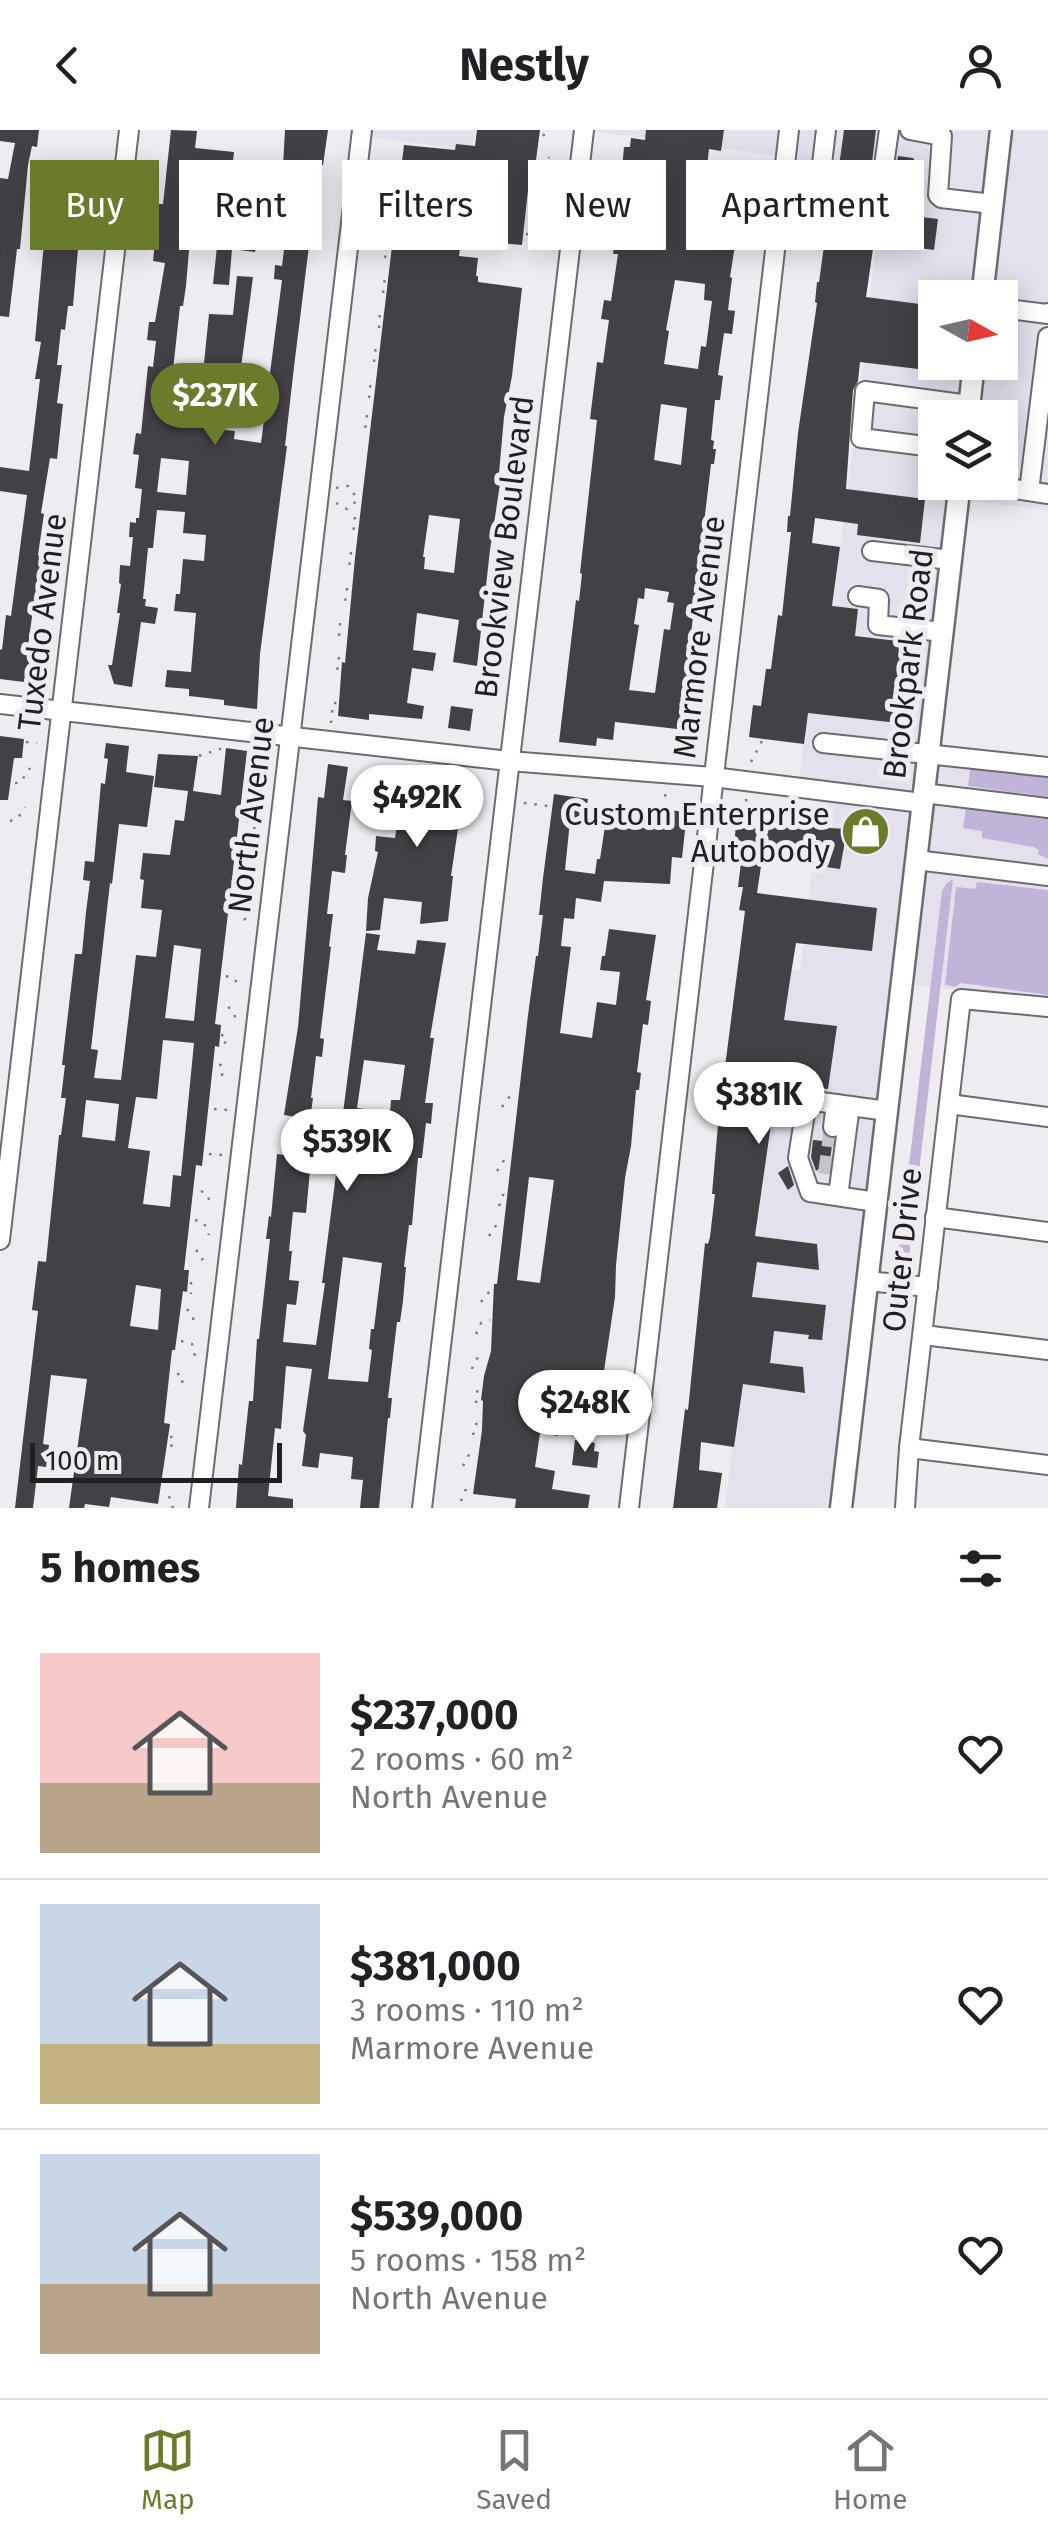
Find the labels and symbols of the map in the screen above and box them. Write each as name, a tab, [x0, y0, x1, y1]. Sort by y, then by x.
north arrow	[918, 280, 1018, 380]
pin: $237K	[145, 363, 285, 448]
street label: Brookview Boulevard	[467, 393, 541, 701]
street label: Tuxedo Avenue	[10, 511, 74, 733]
street label: Marmore Avenue	[665, 513, 733, 761]
street label: Brookpark Road	[875, 547, 941, 781]
street label: North Avenue	[220, 714, 282, 916]
pin: $492K	[347, 765, 487, 850]
place label: Custom Enterprise Autobody	[564, 795, 830, 870]
shop icon: Custom Enterprise Autobody	[839, 806, 891, 858]
pin: $381K	[689, 1062, 829, 1147]
pin: $539K	[277, 1109, 417, 1194]
street label: Outer Drive	[874, 1166, 930, 1334]
pin: $248K	[515, 1370, 655, 1455]
scale bar	[30, 1438, 282, 1482]

